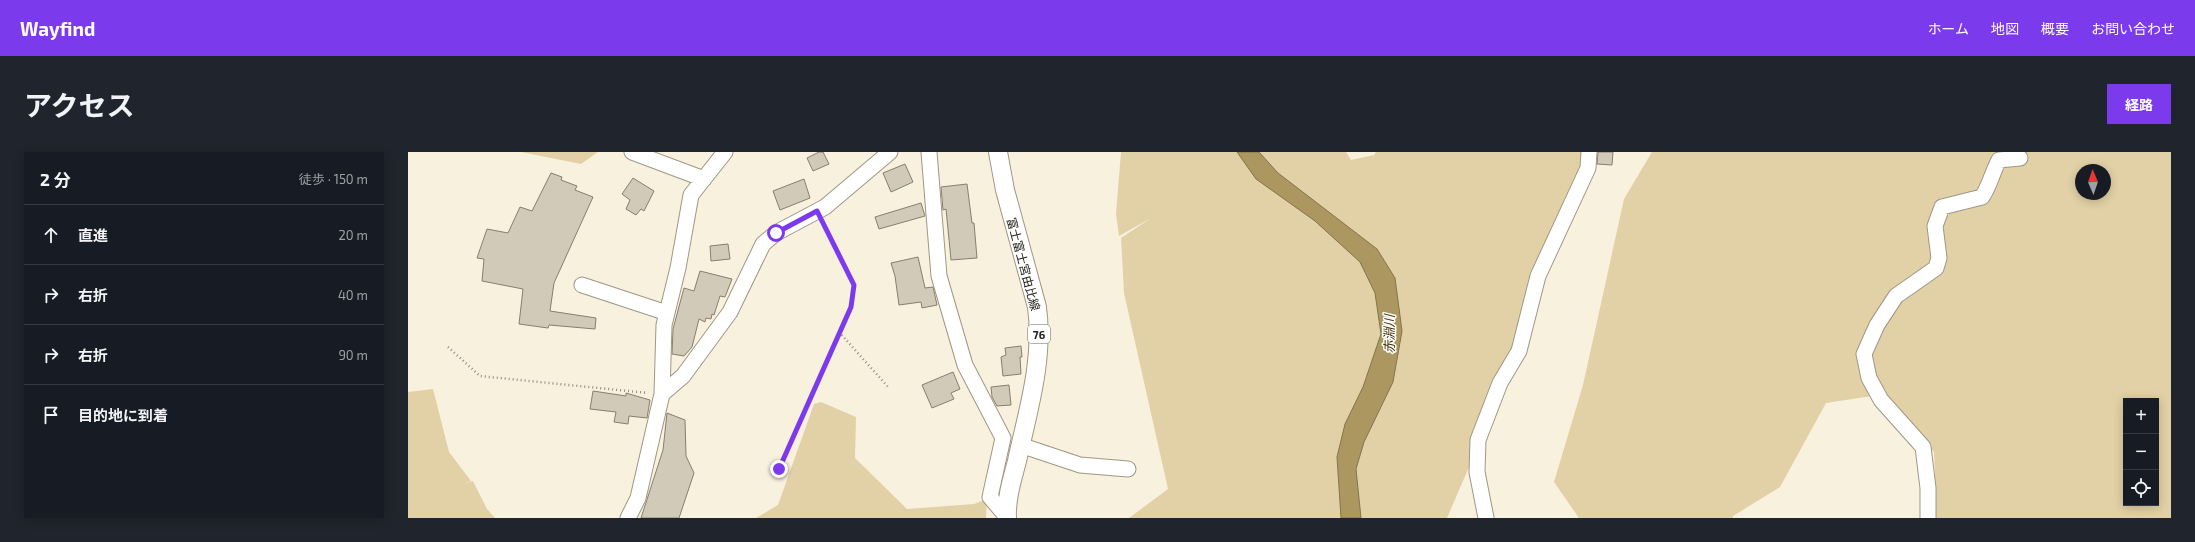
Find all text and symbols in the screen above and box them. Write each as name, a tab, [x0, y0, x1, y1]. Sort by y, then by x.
text: Wayfind	[20, 17, 95, 40]
text: ホーム	[1927, 20, 1969, 37]
text: 地図	[1991, 20, 2019, 37]
text: 概要	[2041, 20, 2069, 37]
text: お問い合わせ	[2091, 20, 2175, 37]
button: 経路	[2107, 84, 2171, 124]
text: アクセス	[24, 88, 135, 122]
north arrow	[2075, 164, 2111, 200]
text: 2 分	[40, 169, 71, 189]
text: 徒歩 · 150 m	[299, 171, 368, 187]
street label: 富士富士宮由比線	[1005, 216, 1043, 312]
icon: ahead	[40, 224, 62, 246]
route start	[767, 224, 785, 242]
text: 直進	[78, 226, 108, 244]
text: 20 m	[339, 227, 368, 243]
icon: right	[40, 284, 62, 306]
text: 右折	[78, 286, 108, 304]
text: 40 m	[338, 287, 368, 303]
water label: 赤淵川	[1381, 313, 1397, 354]
road number: 76	[1028, 325, 1050, 343]
icon: right	[40, 344, 62, 366]
text: 右折	[78, 346, 108, 364]
text: 90 m	[338, 347, 368, 363]
map controls	[2123, 398, 2159, 506]
button: +	[2123, 398, 2159, 434]
icon: arrive	[40, 404, 62, 426]
text: 目的地に到着	[78, 406, 168, 424]
button: −	[2123, 434, 2159, 470]
route end	[770, 460, 788, 478]
button: locate	[2123, 470, 2159, 506]

